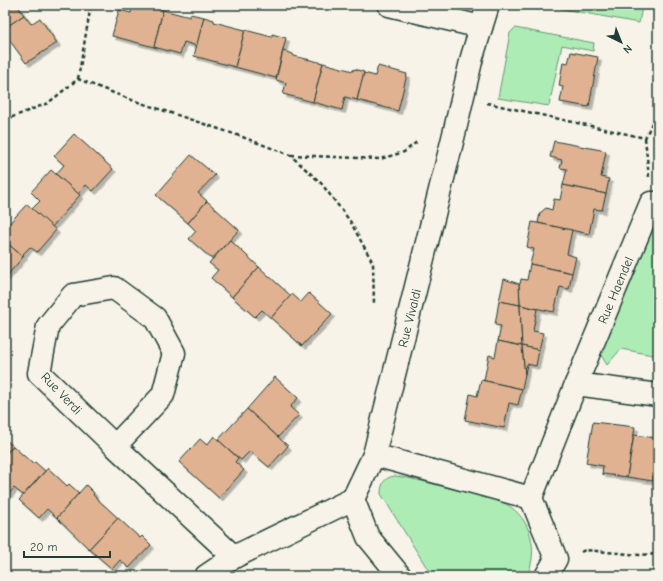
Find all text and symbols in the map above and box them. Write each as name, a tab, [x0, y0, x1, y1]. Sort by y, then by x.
north arrow	[601, 22, 641, 62]
text: N	[620, 42, 635, 56]
street label: Rue Haendel	[595, 254, 636, 326]
street label: Rue Vivaldi	[395, 287, 424, 349]
street label: Rue Verdi	[38, 369, 85, 417]
scale bar	[24, 533, 110, 559]
text: 20 m	[30, 540, 58, 554]

